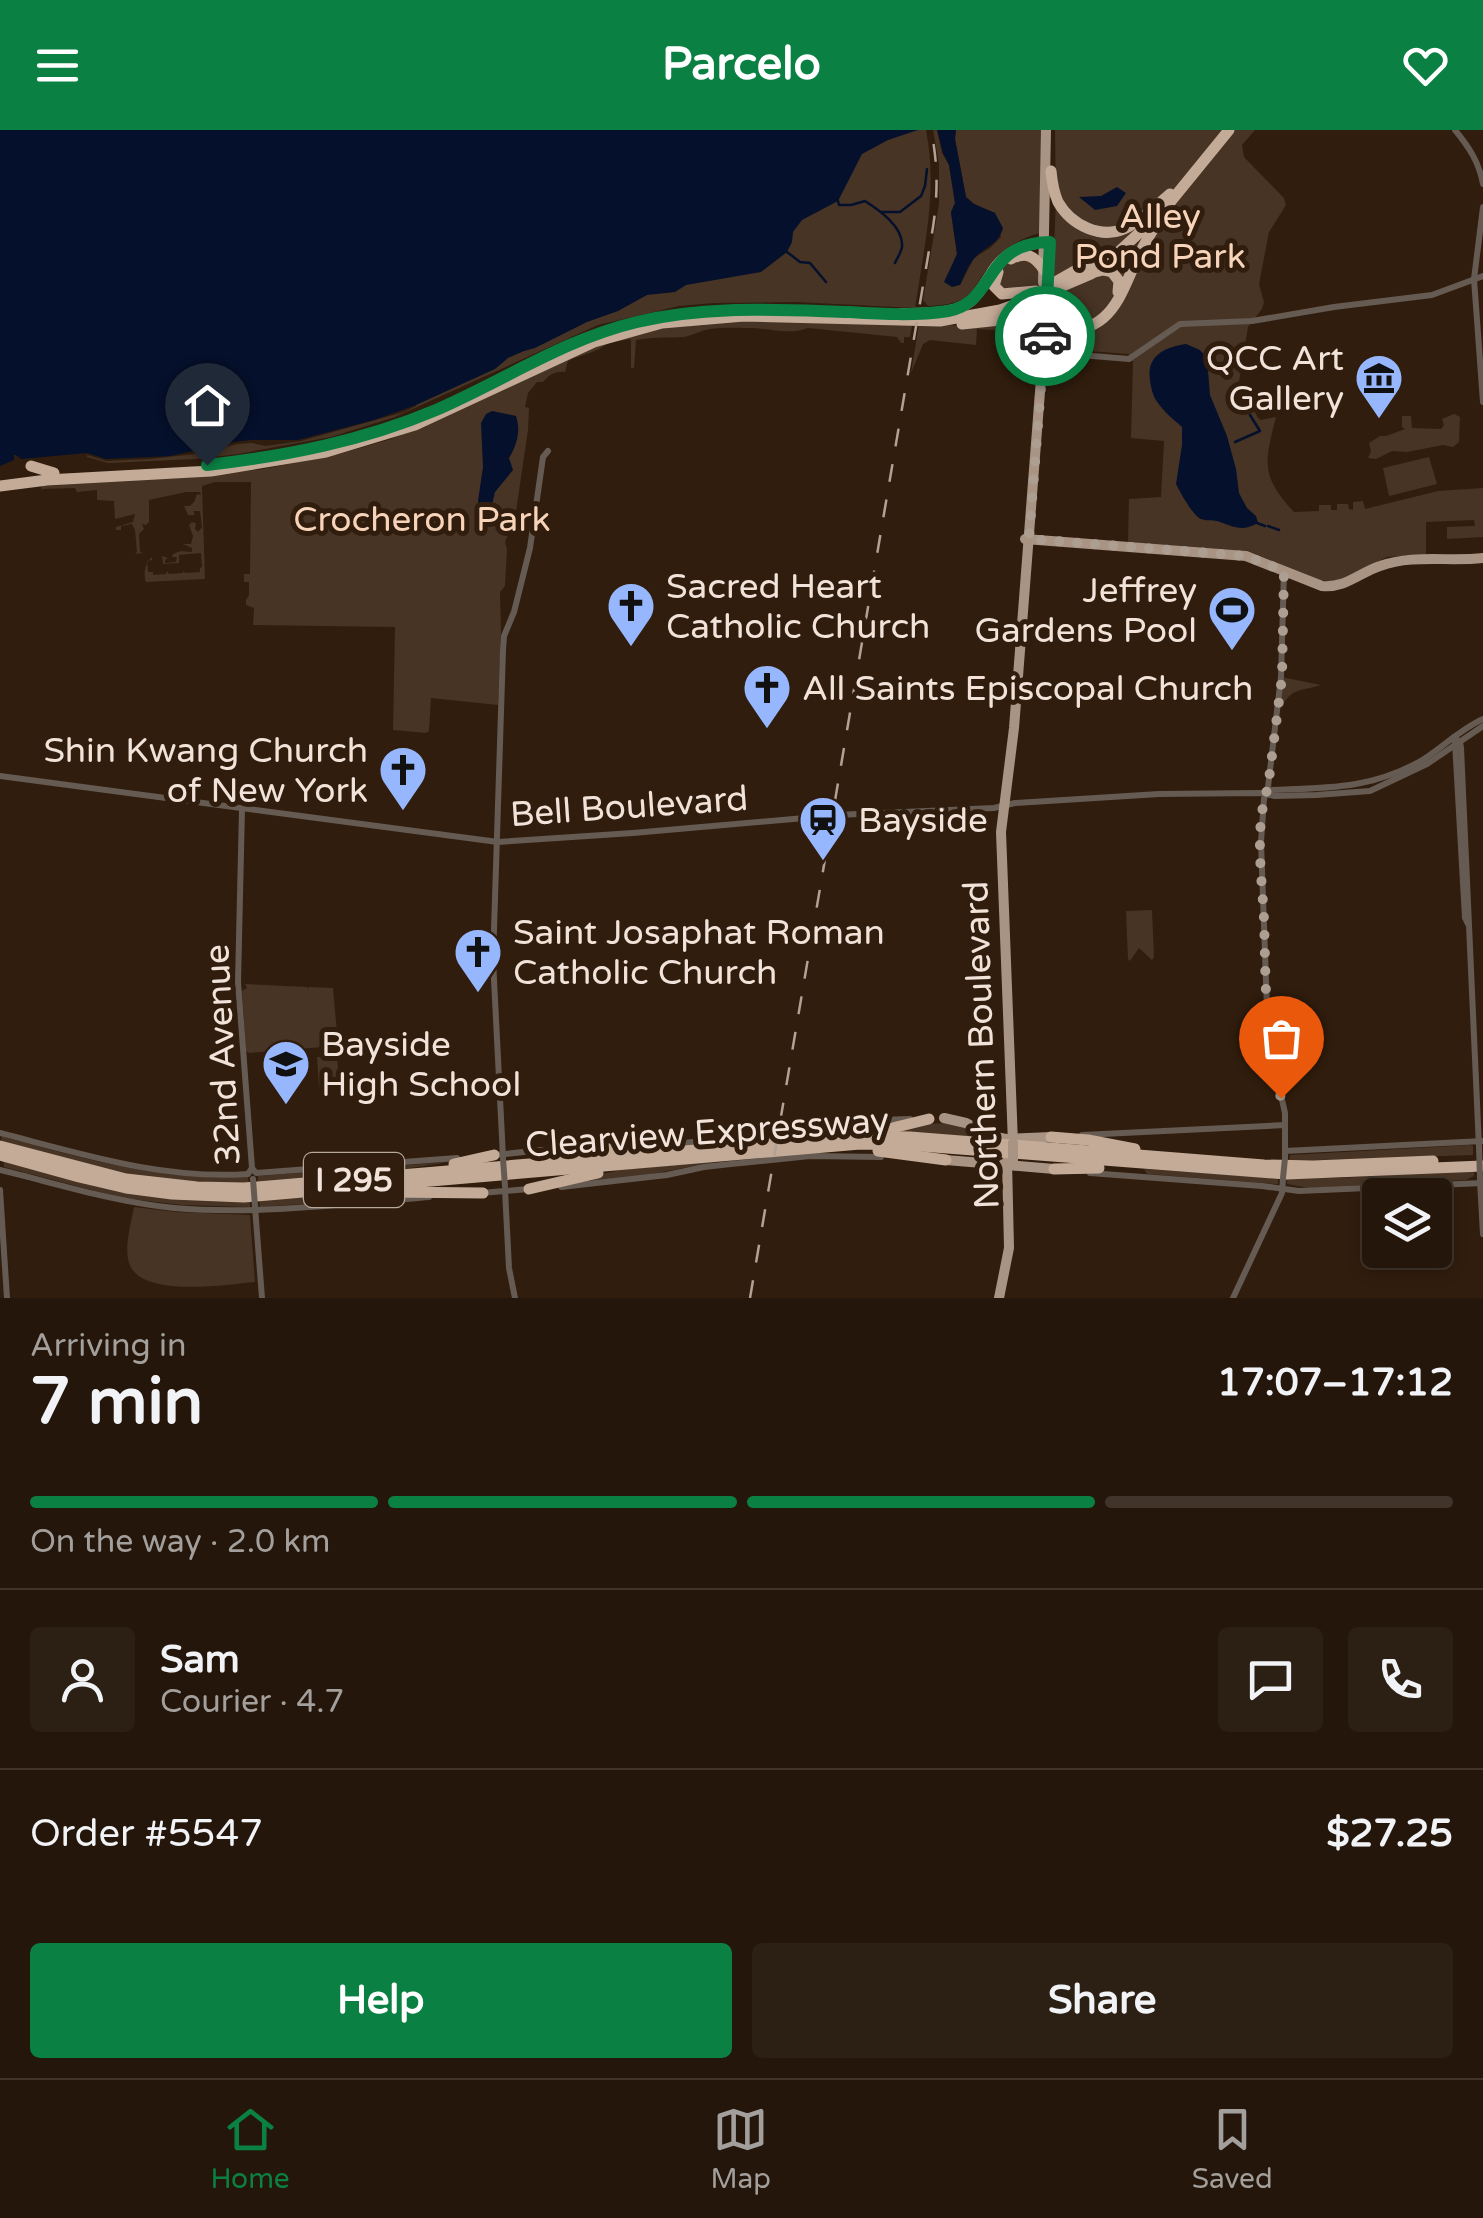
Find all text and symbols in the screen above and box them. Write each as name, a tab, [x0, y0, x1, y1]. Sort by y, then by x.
icon: menu	[30, 38, 85, 93]
text: Parcelo	[662, 38, 821, 92]
icon: heart	[1398, 38, 1453, 93]
park label: Alley Pond Park	[1074, 196, 1246, 278]
courier	[995, 286, 1095, 386]
icon: car	[1018, 309, 1073, 364]
place label: QCC Art Gallery	[1206, 338, 1344, 420]
museum icon: QCC Art Gallery	[1353, 352, 1405, 420]
pin	[165, 363, 250, 466]
icon: home	[180, 378, 235, 433]
park label: Crocheron Park	[293, 499, 551, 541]
place label: Sacred Heart Catholic Church	[666, 566, 930, 648]
place label: Jeffrey Gardens Pool	[975, 570, 1197, 652]
church icon: Sacred Heart Catholic Church	[605, 580, 657, 648]
sports icon: Jeffrey Gardens Pool	[1206, 584, 1258, 652]
church icon: All Saints Episcopal Church	[741, 662, 793, 730]
place label: All Saints Episcopal Church	[802, 668, 1253, 710]
place label: Shin Kwang Church of New York	[43, 730, 368, 812]
church icon: Shin Kwang Church of New York	[377, 744, 429, 812]
street label: Bell Boulevard	[509, 778, 749, 836]
station icon: Bayside	[797, 794, 849, 862]
place label: Bayside	[858, 800, 988, 842]
street label: Northern Boulevard	[955, 880, 1009, 1210]
place label: Saint Josaphat Roman Catholic Church	[513, 912, 885, 994]
church icon: Saint Josaphat Roman Catholic Church	[452, 926, 504, 994]
street label: 32nd Avenue	[196, 943, 250, 1167]
pin	[1239, 996, 1324, 1099]
icon: bag	[1254, 1011, 1309, 1066]
place label: Bayside High School	[321, 1024, 521, 1106]
school or university icon: Bayside High School	[260, 1038, 312, 1106]
street label: Clearview Expressway	[524, 1099, 890, 1167]
road number: I 295	[304, 1153, 404, 1207]
map controls	[1362, 1178, 1452, 1268]
button: layers	[1362, 1178, 1452, 1268]
text: Arriving in	[30, 1327, 187, 1365]
text: 17:07–17:12	[1217, 1360, 1453, 1406]
text: 7 min	[30, 1363, 203, 1442]
text: On the way · 2.0 km	[30, 1523, 330, 1561]
button: person	[30, 1627, 135, 1732]
button: chat	[1218, 1627, 1323, 1732]
button: phone	[1348, 1627, 1453, 1732]
text: Sam	[160, 1637, 240, 1683]
text: Courier · 4.7	[160, 1683, 344, 1721]
text: Order #5547	[30, 1811, 263, 1857]
text: $27.25	[1326, 1811, 1453, 1857]
button: Help	[30, 1943, 732, 2058]
button: Share	[752, 1943, 1453, 2058]
tab: Home	[210, 2102, 290, 2196]
tab: Map	[710, 2102, 771, 2196]
tab: Saved	[1192, 2102, 1273, 2196]

